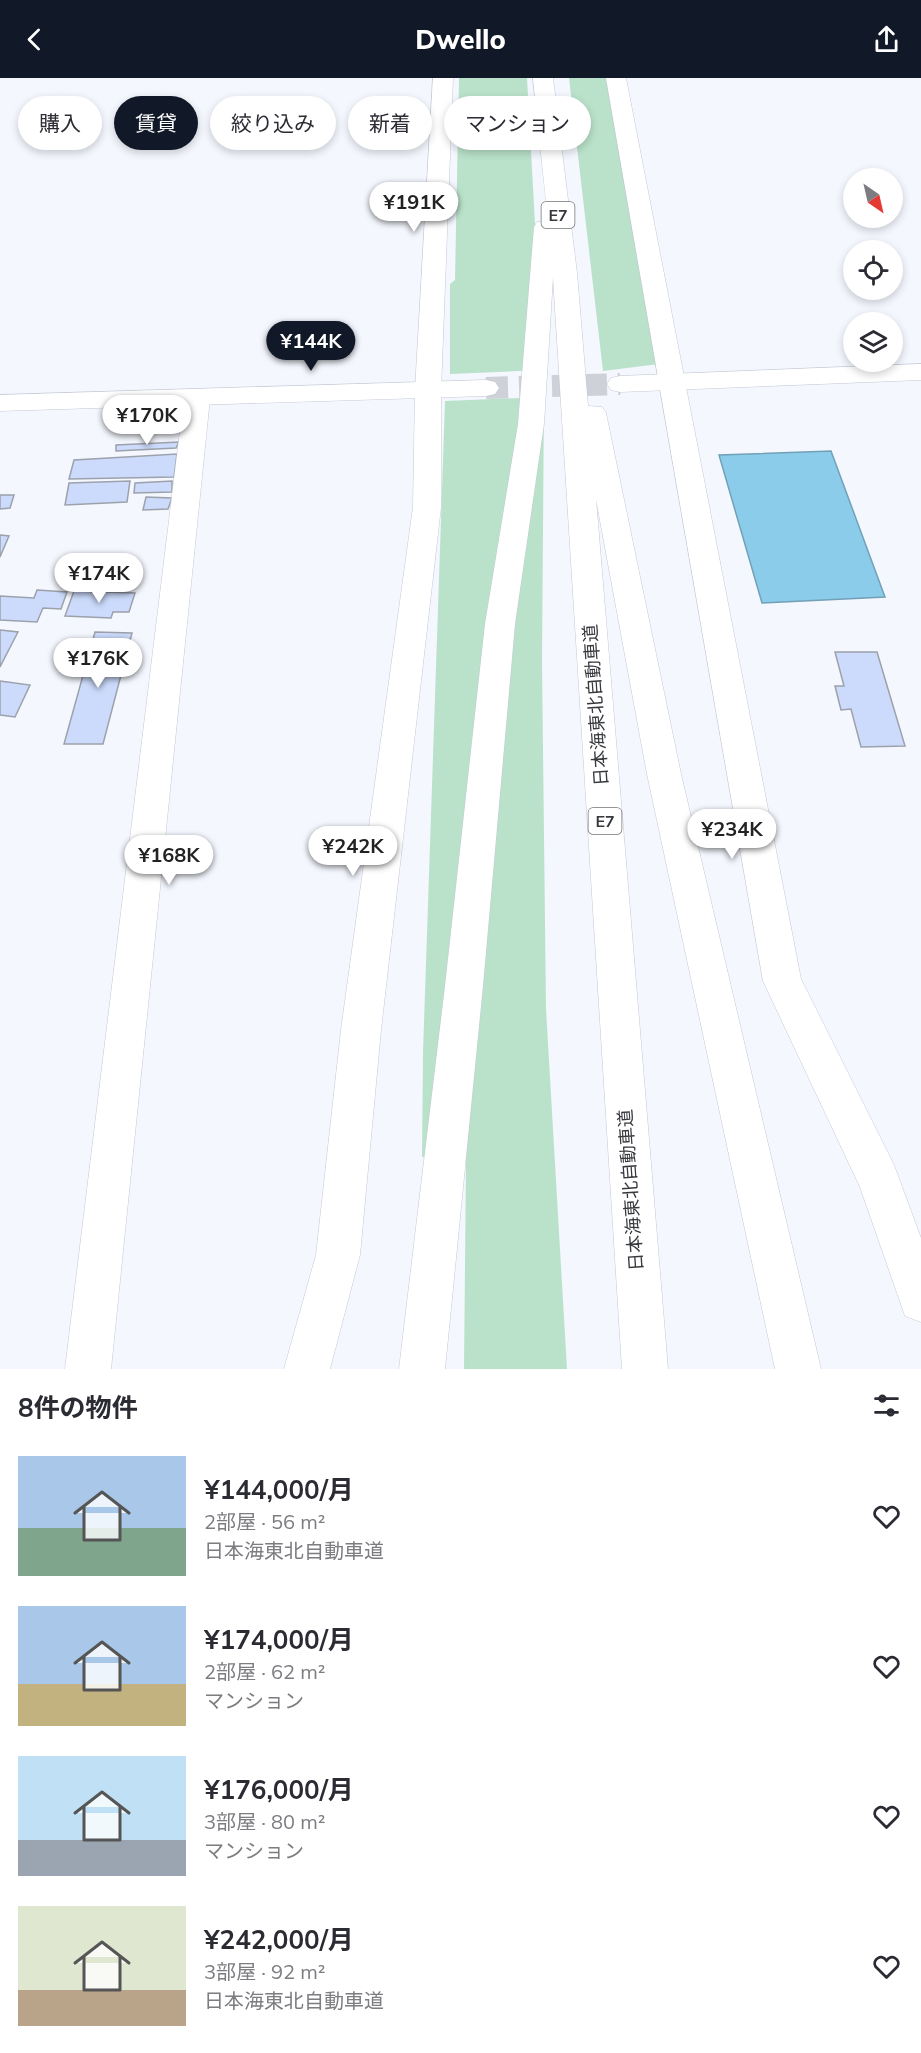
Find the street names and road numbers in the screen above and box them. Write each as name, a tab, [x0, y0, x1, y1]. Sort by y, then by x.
road number: E7	[542, 202, 574, 228]
street label: 日本海東北自動車道	[578, 623, 613, 787]
road number: E7	[588, 808, 622, 834]
street label: 日本海東北自動車道	[613, 1108, 648, 1272]

